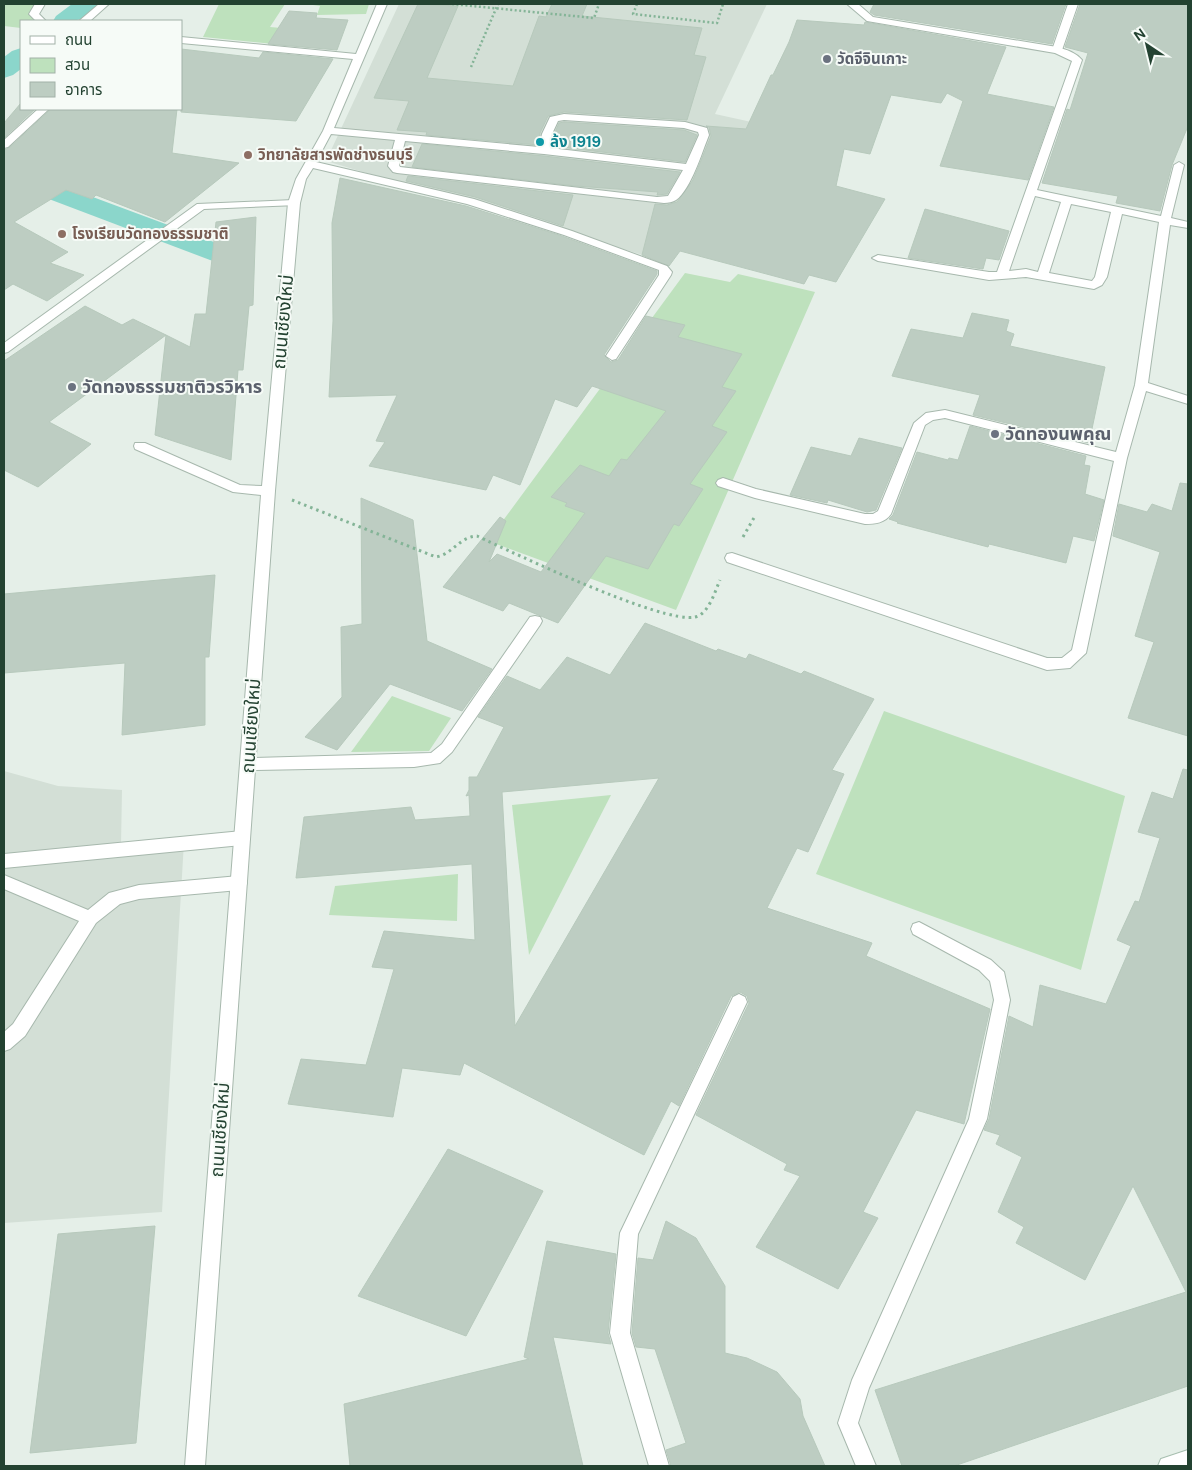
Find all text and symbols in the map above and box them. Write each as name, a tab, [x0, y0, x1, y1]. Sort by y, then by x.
legend	[20, 20, 182, 110]
north arrow	[1122, 20, 1172, 70]
text: N	[1130, 24, 1149, 45]
text: ถนน	[65, 30, 92, 50]
place label: วัดจีจินเกาะ	[837, 49, 907, 69]
marker: วัดจีจินเกาะ	[821, 53, 833, 65]
text: สวน	[65, 55, 90, 75]
text: อาคาร	[65, 80, 102, 100]
place label: ล้ง 1919	[550, 132, 601, 152]
marker: ล้ง 1919	[534, 136, 546, 148]
place label: วิทยาลัยสารพัดช่างธนบุรี	[257, 145, 413, 165]
marker: วิทยาลัยสารพัดช่างธนบุรี	[242, 149, 254, 161]
place label: โรงเรียนวัดทองธรรมชาติ	[72, 224, 229, 244]
marker: โรงเรียนวัดทองธรรมชาติ	[56, 228, 68, 240]
street label: ถนนเชียงใหม่	[267, 274, 299, 370]
place label: วัดทองธรรมชาติวรวิหาร	[82, 375, 262, 399]
marker: วัดทองธรรมชาติวรวิหาร	[66, 381, 78, 393]
place label: วัดทองนพคุณ	[1005, 422, 1111, 446]
marker: วัดทองนพคุณ	[989, 428, 1001, 440]
street label: ถนนเชียงใหม่	[236, 678, 266, 774]
street label: ถนนเชียงใหม่	[205, 1082, 235, 1178]

